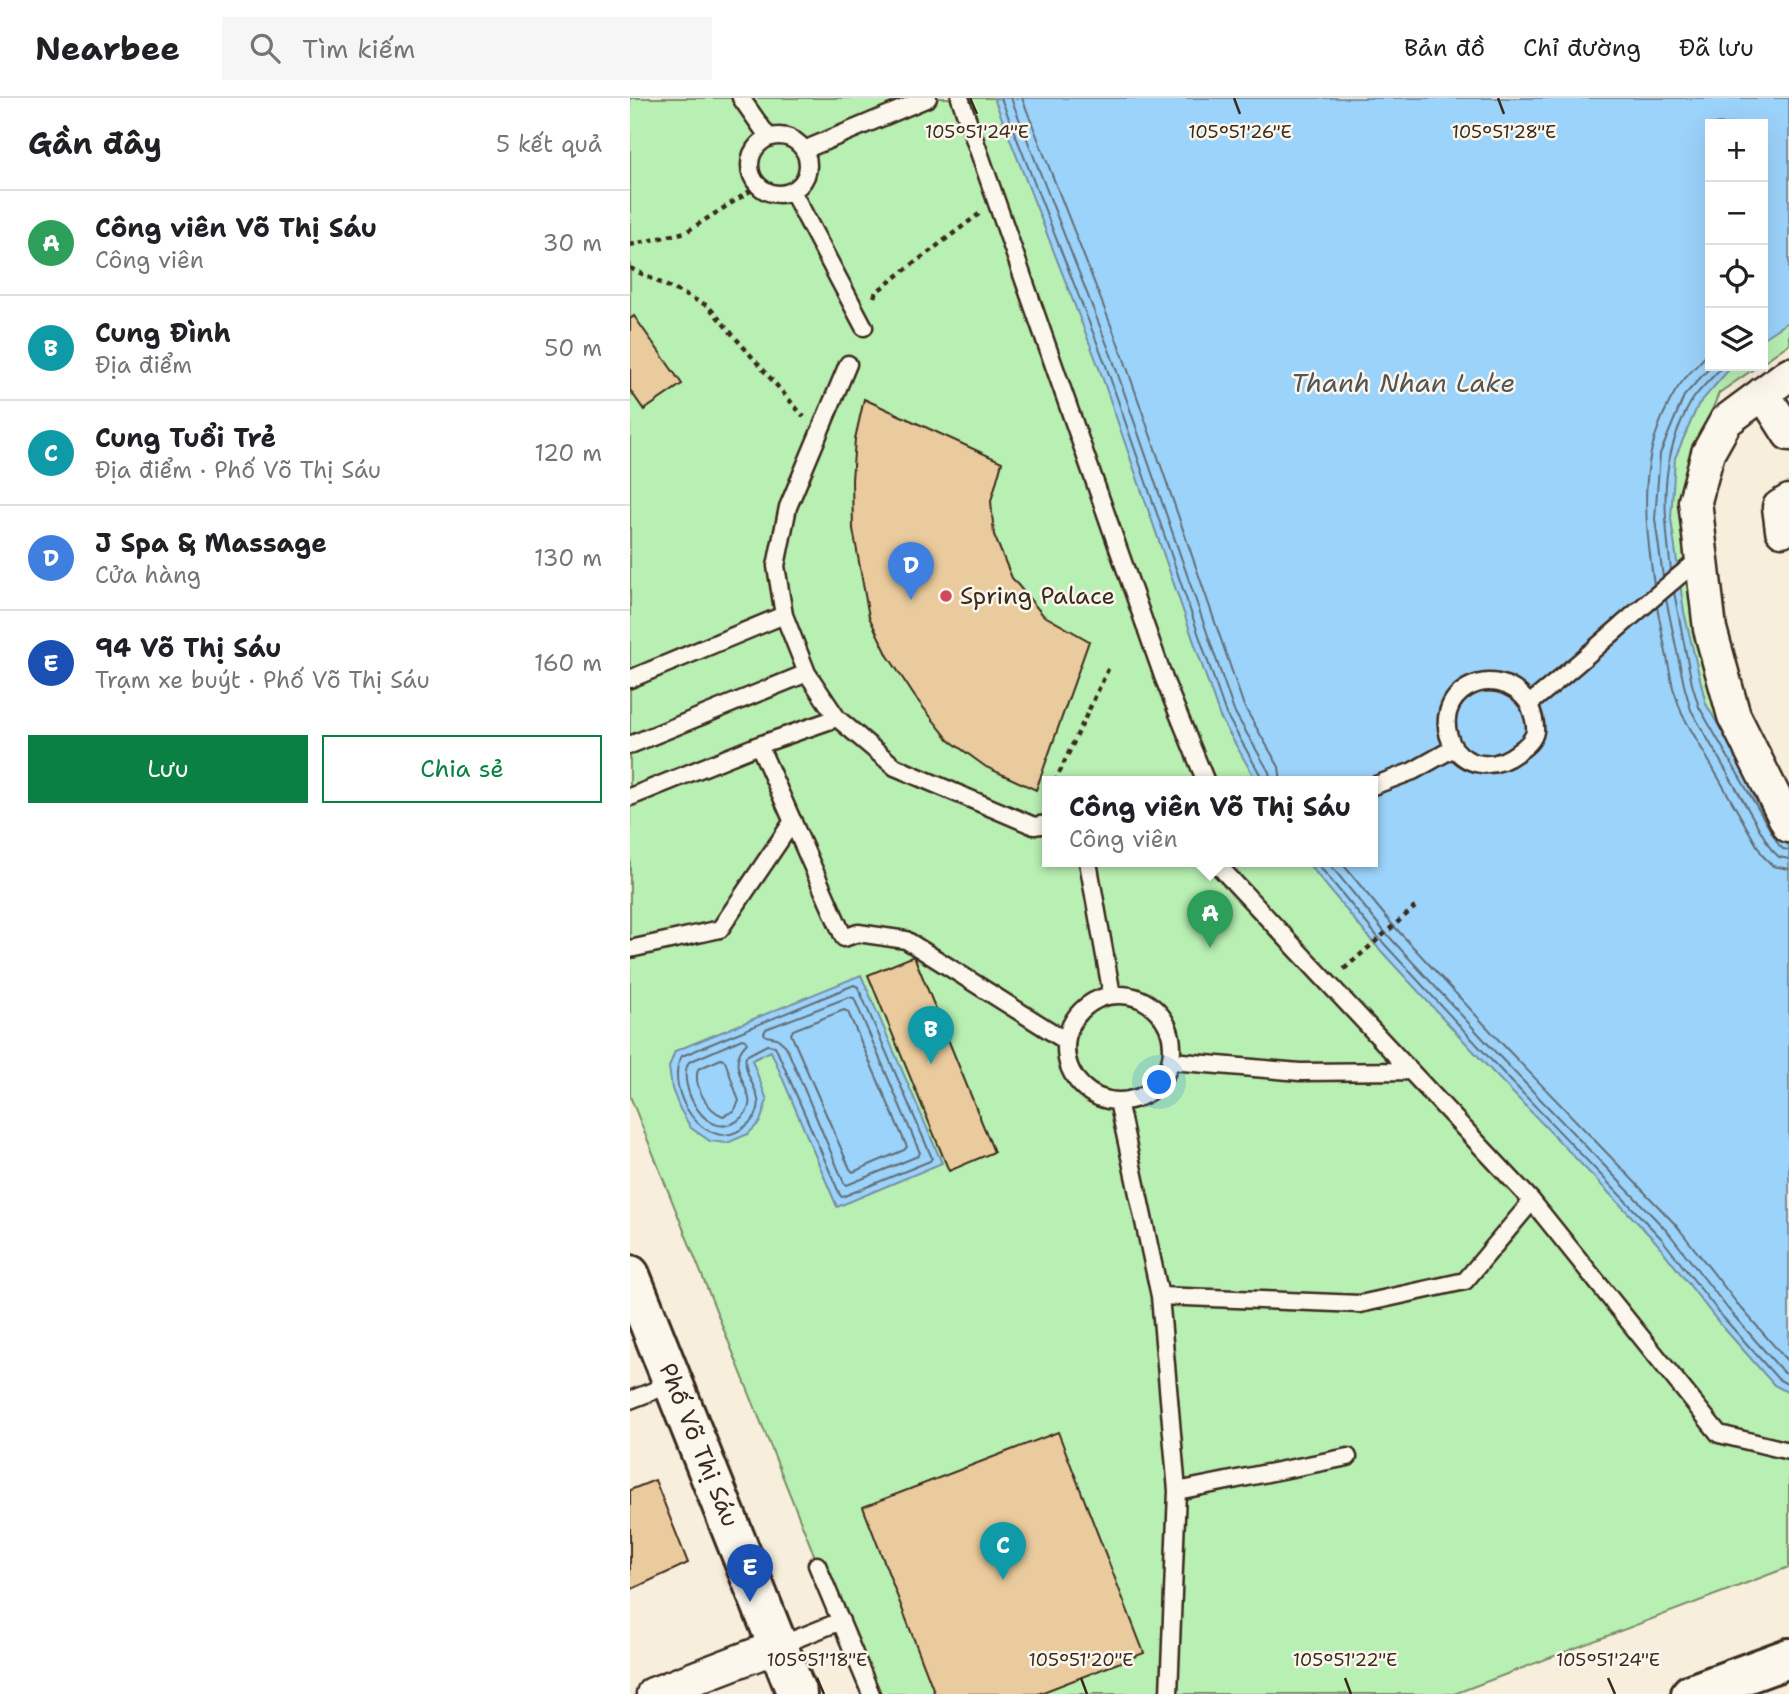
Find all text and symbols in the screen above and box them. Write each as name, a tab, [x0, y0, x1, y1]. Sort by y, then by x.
search box	[222, 17, 712, 80]
text: Nearbee	[35, 26, 180, 71]
icon: search	[246, 29, 284, 67]
text: Tìm kiếm	[302, 31, 415, 66]
text: Bản đồ	[1404, 32, 1485, 64]
text: Chỉ đường	[1523, 32, 1641, 64]
text: Đã lưu	[1679, 32, 1754, 64]
map controls	[1705, 119, 1768, 371]
button: +	[1705, 119, 1768, 182]
text: 105°51'24"E	[925, 120, 1029, 144]
text: 105°51'26"E	[1188, 120, 1292, 144]
text: 105°51'28"E	[1452, 120, 1556, 144]
text: Gần đây	[28, 123, 162, 164]
text: 5 kết quả	[496, 129, 602, 159]
button: −	[1705, 182, 1768, 245]
text: Công viên Võ Thị Sáu	[95, 210, 377, 245]
text: A	[42, 228, 60, 258]
text: 30 m	[543, 228, 602, 258]
text: Công viên	[95, 245, 204, 275]
button: locate	[1705, 245, 1768, 308]
button: layers	[1705, 308, 1768, 371]
text: Cung Đình	[95, 315, 231, 350]
text: B	[44, 333, 58, 363]
text: 50 m	[544, 333, 602, 363]
text: Địa điểm	[95, 350, 192, 380]
water label: Thanh Nhan Lake	[1291, 365, 1515, 400]
text: Cung Tuổi Trẻ	[95, 420, 276, 455]
text: C	[44, 438, 58, 468]
text: 120 m	[534, 438, 602, 468]
text: Địa điểm · Phố Võ Thị Sáu	[95, 455, 381, 485]
text: J Spa & Massage	[95, 525, 327, 560]
pin: D	[888, 542, 934, 600]
text: D	[43, 543, 59, 573]
text: 130 m	[534, 543, 602, 573]
text: Cửa hàng	[95, 560, 201, 590]
place label: Spring Palace	[960, 580, 1115, 612]
marker: Spring Palace	[938, 588, 954, 604]
text: 94 Võ Thị Sáu	[95, 630, 282, 665]
text: E	[43, 648, 59, 678]
text: 160 m	[534, 648, 602, 678]
text: Trạm xe buýt · Phố Võ Thị Sáu	[95, 665, 430, 695]
button: Lưu	[28, 735, 308, 803]
button: Chia sẻ	[322, 735, 602, 803]
popup	[1042, 776, 1378, 867]
text: Công viên Võ Thị Sáu	[1069, 789, 1351, 824]
text: Công viên	[1069, 824, 1178, 854]
pin: A	[1187, 890, 1233, 948]
pin: B	[908, 1006, 954, 1064]
your location	[1142, 1065, 1176, 1099]
street label: Phố Võ Thị Sáu	[652, 1358, 746, 1532]
pin: C	[980, 1522, 1026, 1580]
pin: E	[727, 1544, 773, 1602]
text: 105°51'18"E	[767, 1648, 867, 1672]
text: 105°51'20"E	[1028, 1648, 1134, 1672]
text: 105°51'22"E	[1293, 1648, 1397, 1672]
text: 105°51'24"E	[1556, 1648, 1660, 1672]

